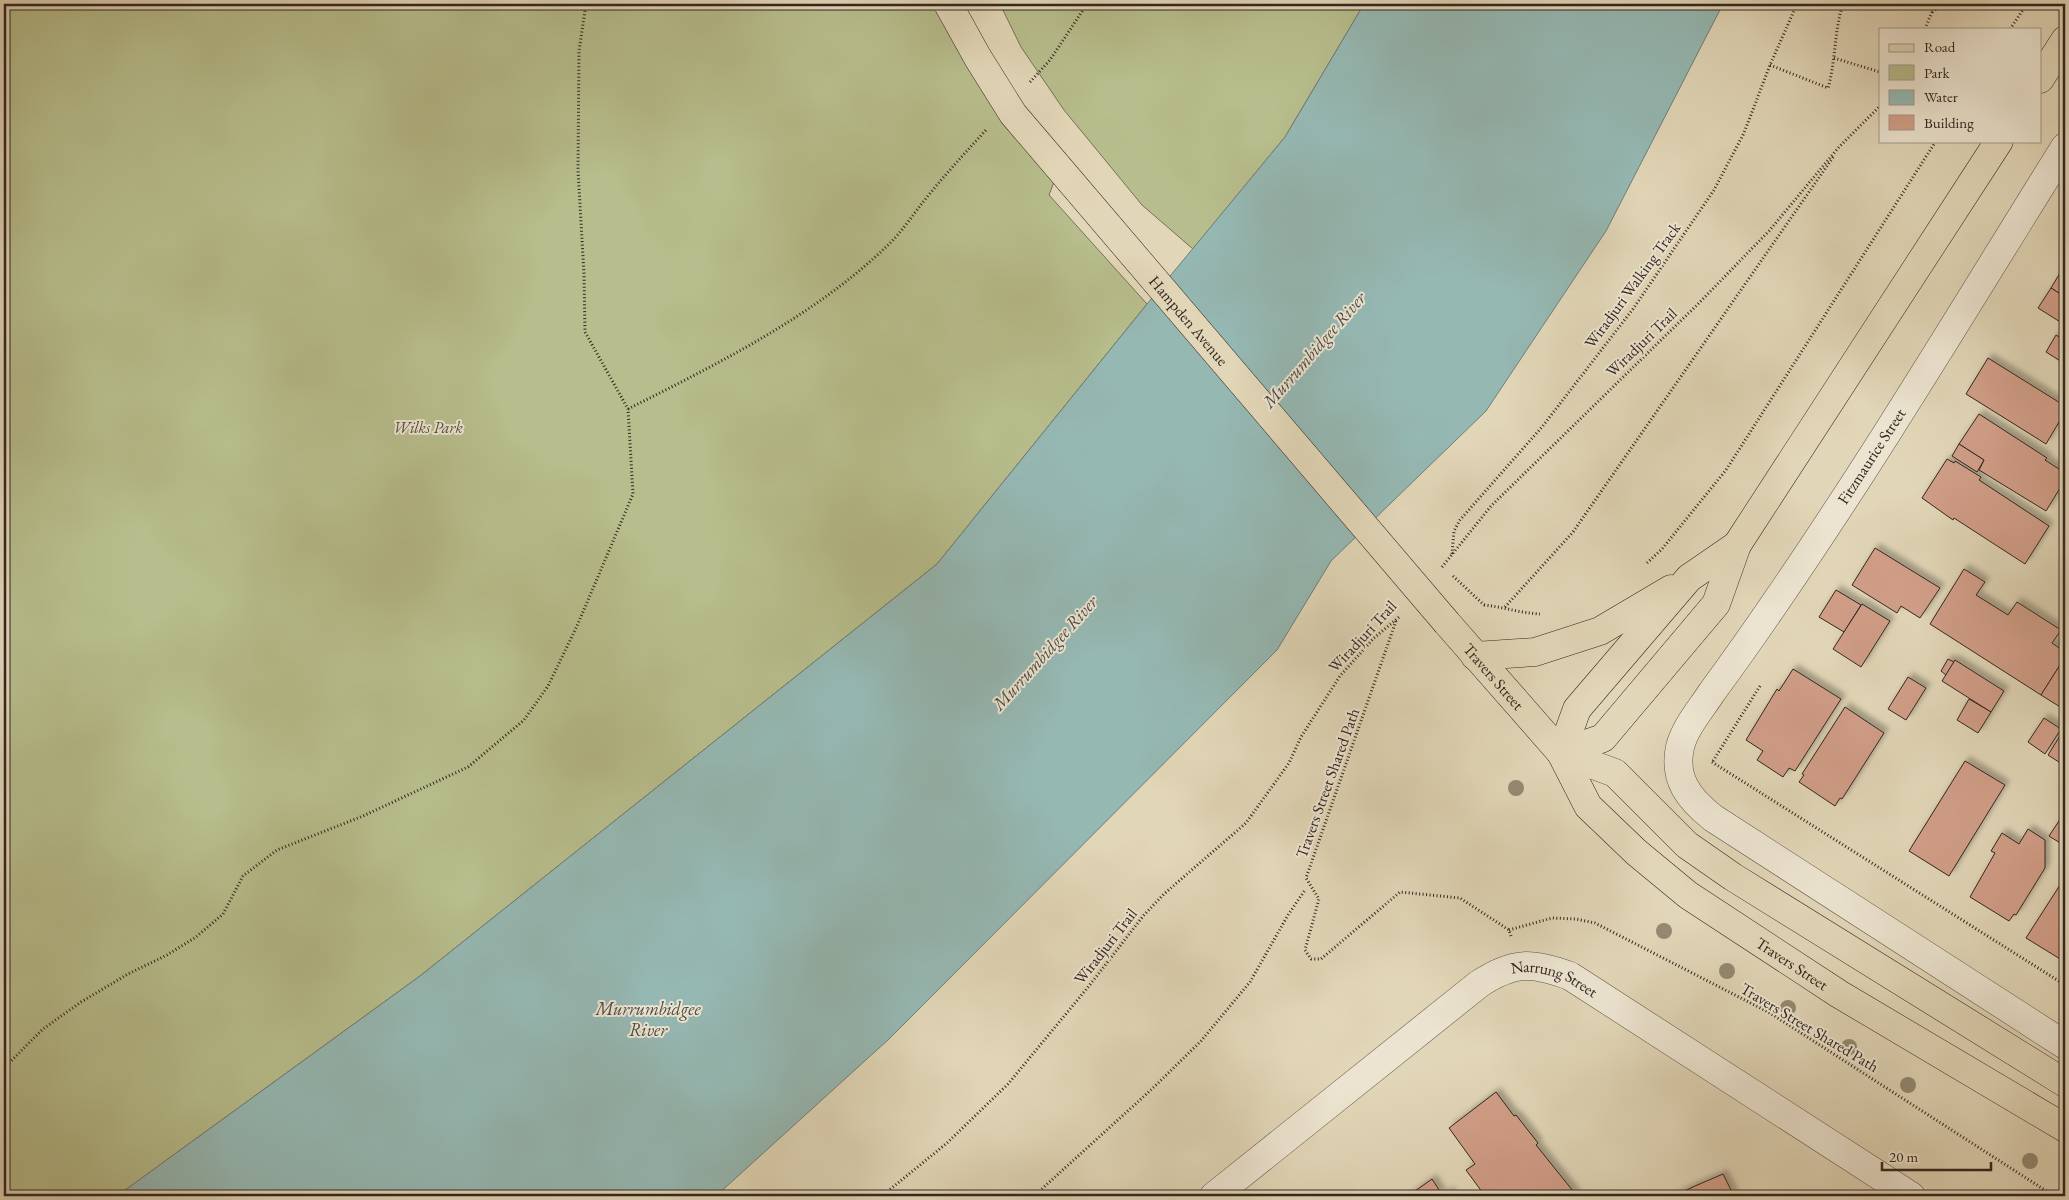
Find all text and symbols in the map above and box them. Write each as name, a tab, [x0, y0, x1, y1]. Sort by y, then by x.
legend	[1879, 28, 2042, 142]
text: Road	[1924, 37, 1956, 56]
text: Park	[1924, 63, 1951, 82]
text: Water	[1924, 87, 1958, 106]
text: Building	[1924, 113, 1974, 132]
street label: Wiradjuri Walking Track	[1580, 218, 1685, 352]
street label: Hampden Avenue	[1144, 271, 1233, 370]
water label: Murrumbidgee River	[1256, 286, 1372, 414]
street label: Wiradjuri Trail	[1601, 303, 1682, 382]
street label: Fitzmaurice Street	[1833, 404, 1910, 508]
park label: Wilks Park	[393, 417, 463, 438]
water label: Murrumbidgee River	[986, 590, 1104, 716]
street label: Wiradjuri Trail	[1324, 596, 1401, 677]
street label: Travers Street	[1458, 639, 1528, 715]
street label: Travers Street Shared Path	[1291, 705, 1364, 861]
street label: Wiradjuri Trail	[1069, 904, 1142, 989]
street label: Travers Street	[1752, 932, 1832, 995]
street label: Narrung Street	[1509, 956, 1602, 1002]
street label: Travers Street Shared Path	[1737, 978, 1883, 1077]
water label: Murrumbidgee River	[594, 997, 701, 1041]
scale bar	[1882, 1140, 1990, 1172]
text: 20 m	[1889, 1147, 1918, 1166]

